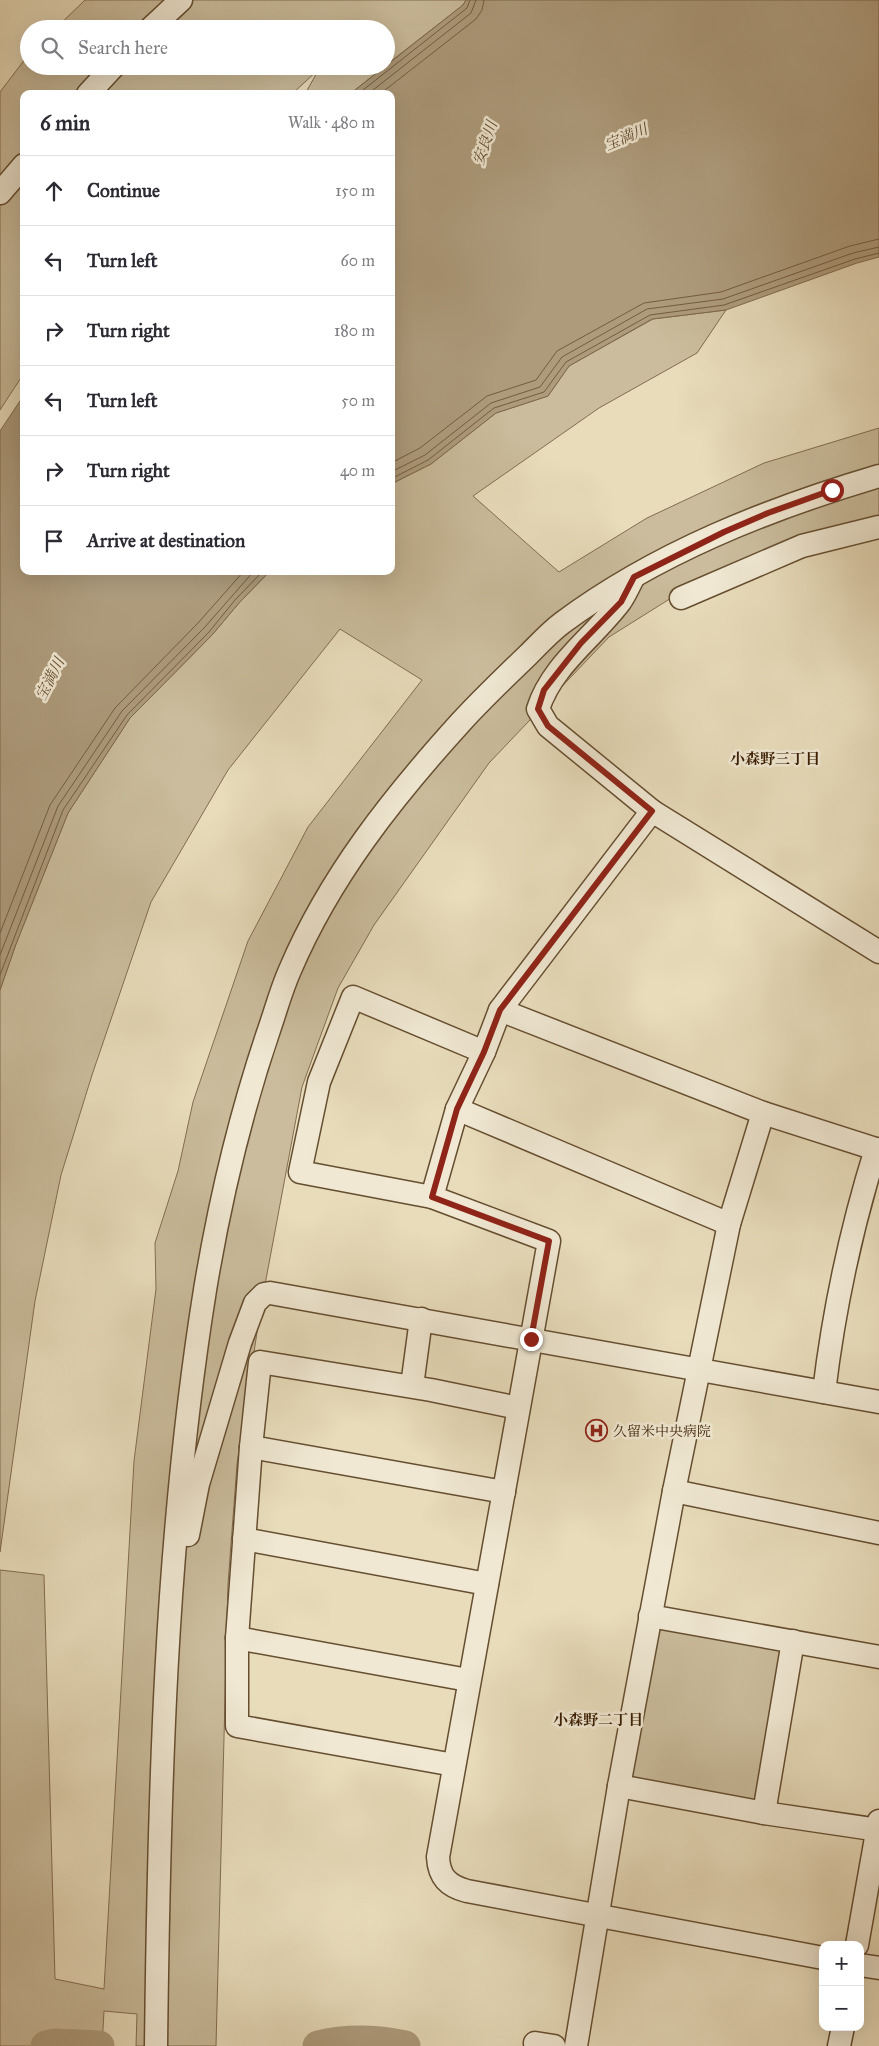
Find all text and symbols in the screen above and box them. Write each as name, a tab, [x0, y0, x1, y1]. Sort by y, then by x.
search box	[20, 20, 395, 75]
icon: search	[38, 34, 66, 62]
text: Search here	[78, 36, 168, 59]
text: 6 min	[40, 110, 90, 136]
text: Walk · 480 m	[288, 113, 375, 132]
water label: 安良川	[469, 117, 501, 167]
water label: 宝満川	[602, 119, 652, 154]
icon: ahead	[40, 177, 68, 205]
text: Continue	[87, 179, 160, 202]
text: 150 m	[335, 181, 375, 200]
icon: left	[40, 247, 68, 275]
text: Turn left	[87, 249, 157, 272]
text: 60 m	[341, 251, 375, 270]
icon: right	[40, 317, 68, 345]
text: Turn right	[87, 319, 170, 342]
text: 180 m	[334, 321, 375, 340]
icon: left	[40, 387, 68, 415]
text: Turn left	[87, 389, 157, 412]
text: 50 m	[341, 391, 375, 410]
icon: right	[40, 457, 68, 485]
text: Turn right	[87, 459, 170, 482]
text: 40 m	[340, 461, 375, 480]
route start	[821, 479, 844, 502]
icon: arrive	[40, 527, 68, 555]
text: Arrive at destination	[87, 529, 245, 552]
water label: 宝満川	[32, 653, 69, 703]
district label: 小森野三丁目	[730, 750, 820, 768]
route end	[520, 1328, 543, 1351]
hospital icon: 久留米中央病院	[585, 1419, 609, 1443]
place label: 久留米中央病院	[613, 1423, 711, 1440]
district label: 小森野二丁目	[553, 1711, 643, 1729]
map controls	[819, 1941, 864, 2031]
button: +	[819, 1941, 864, 1986]
button: −	[819, 1986, 864, 2031]

